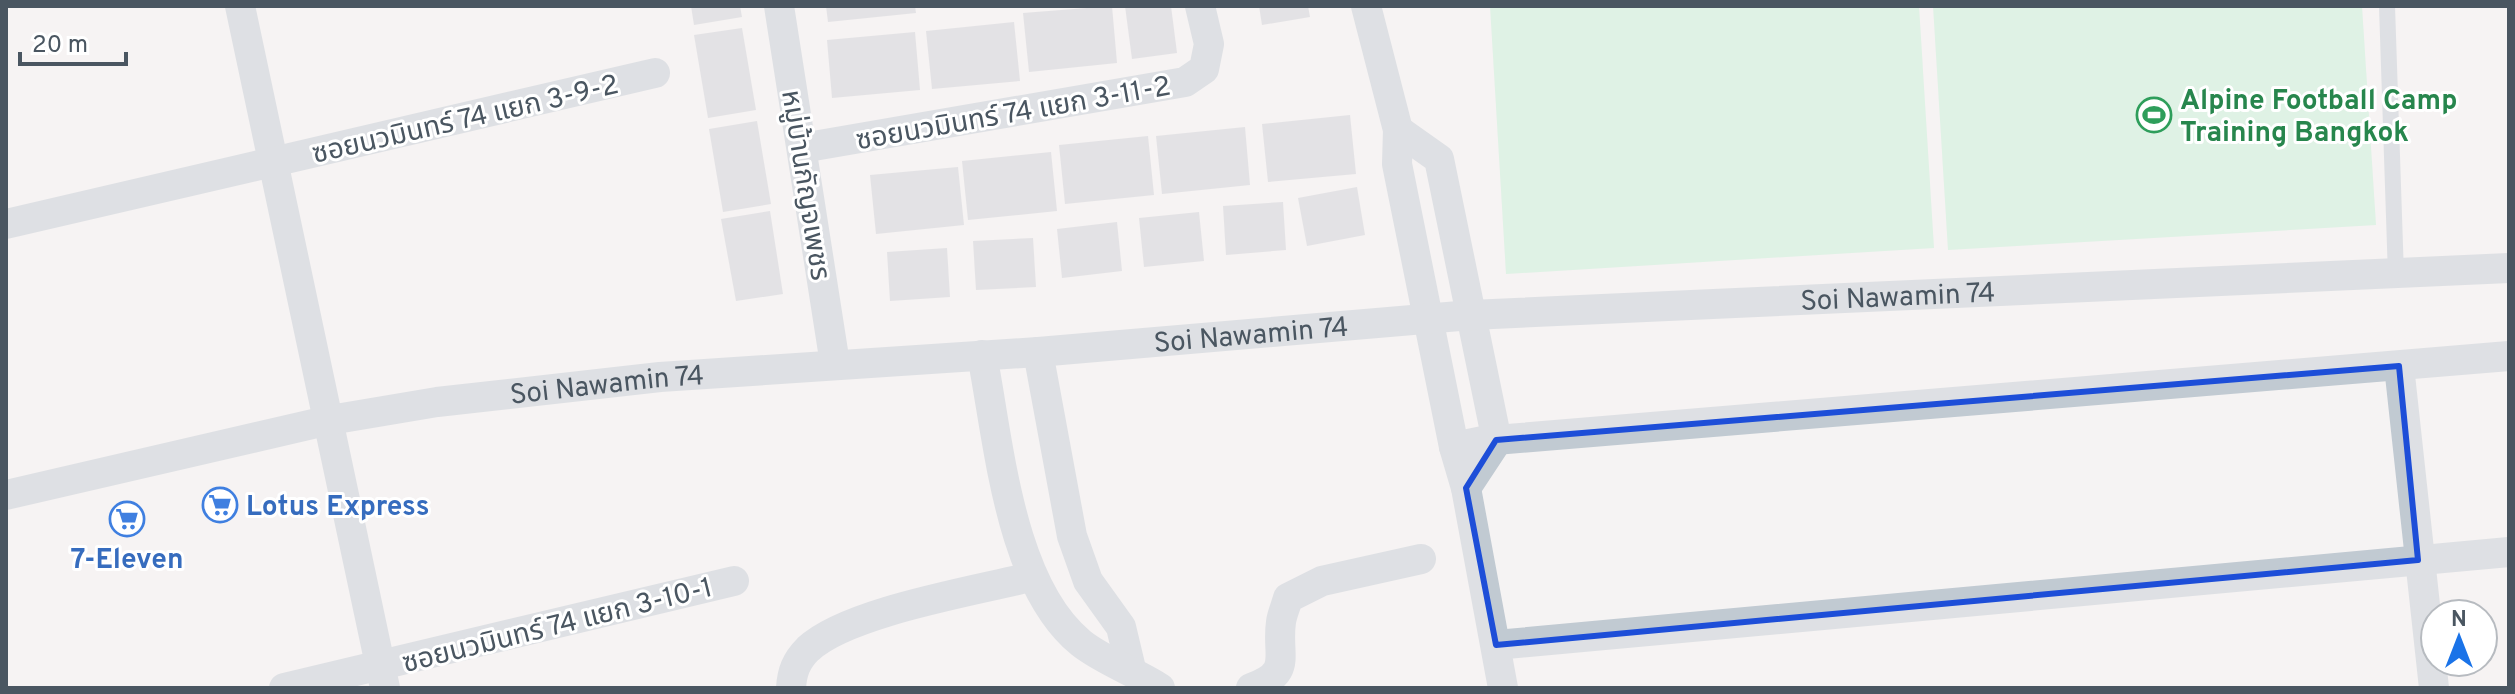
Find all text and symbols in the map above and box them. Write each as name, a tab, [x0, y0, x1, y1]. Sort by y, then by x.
scale bar	[20, 16, 126, 66]
text: 20 m	[32, 31, 88, 61]
street label: ซอยนวมินทร์ 74 แยก 3-9-2	[309, 68, 622, 174]
street label: ซอยนวมินทร์ 74 แยก 3-11-2	[853, 70, 1174, 160]
place label: Alpine Football Camp Training Bangkok	[2180, 84, 2457, 152]
street label: หมู่บ้านกัญจเพชร	[771, 88, 837, 283]
sports icon: Alpine Football Camp Training Bangkok	[2135, 96, 2173, 134]
street label: Soi Nawamin 74	[1800, 276, 1996, 321]
street label: Soi Nawamin 74	[1152, 311, 1350, 363]
street label: Soi Nawamin 74	[508, 359, 705, 415]
supermarket icon: Lotus Express	[201, 486, 239, 524]
place label: Lotus Express	[246, 490, 430, 526]
supermarket icon: 7-Eleven	[108, 500, 146, 538]
place label: 7-Eleven	[70, 543, 184, 579]
street label: ซอยนวมินทร์ 74 แยก 3-10-1	[399, 571, 717, 683]
north arrow	[2419, 598, 2499, 678]
text: N	[2451, 607, 2467, 634]

